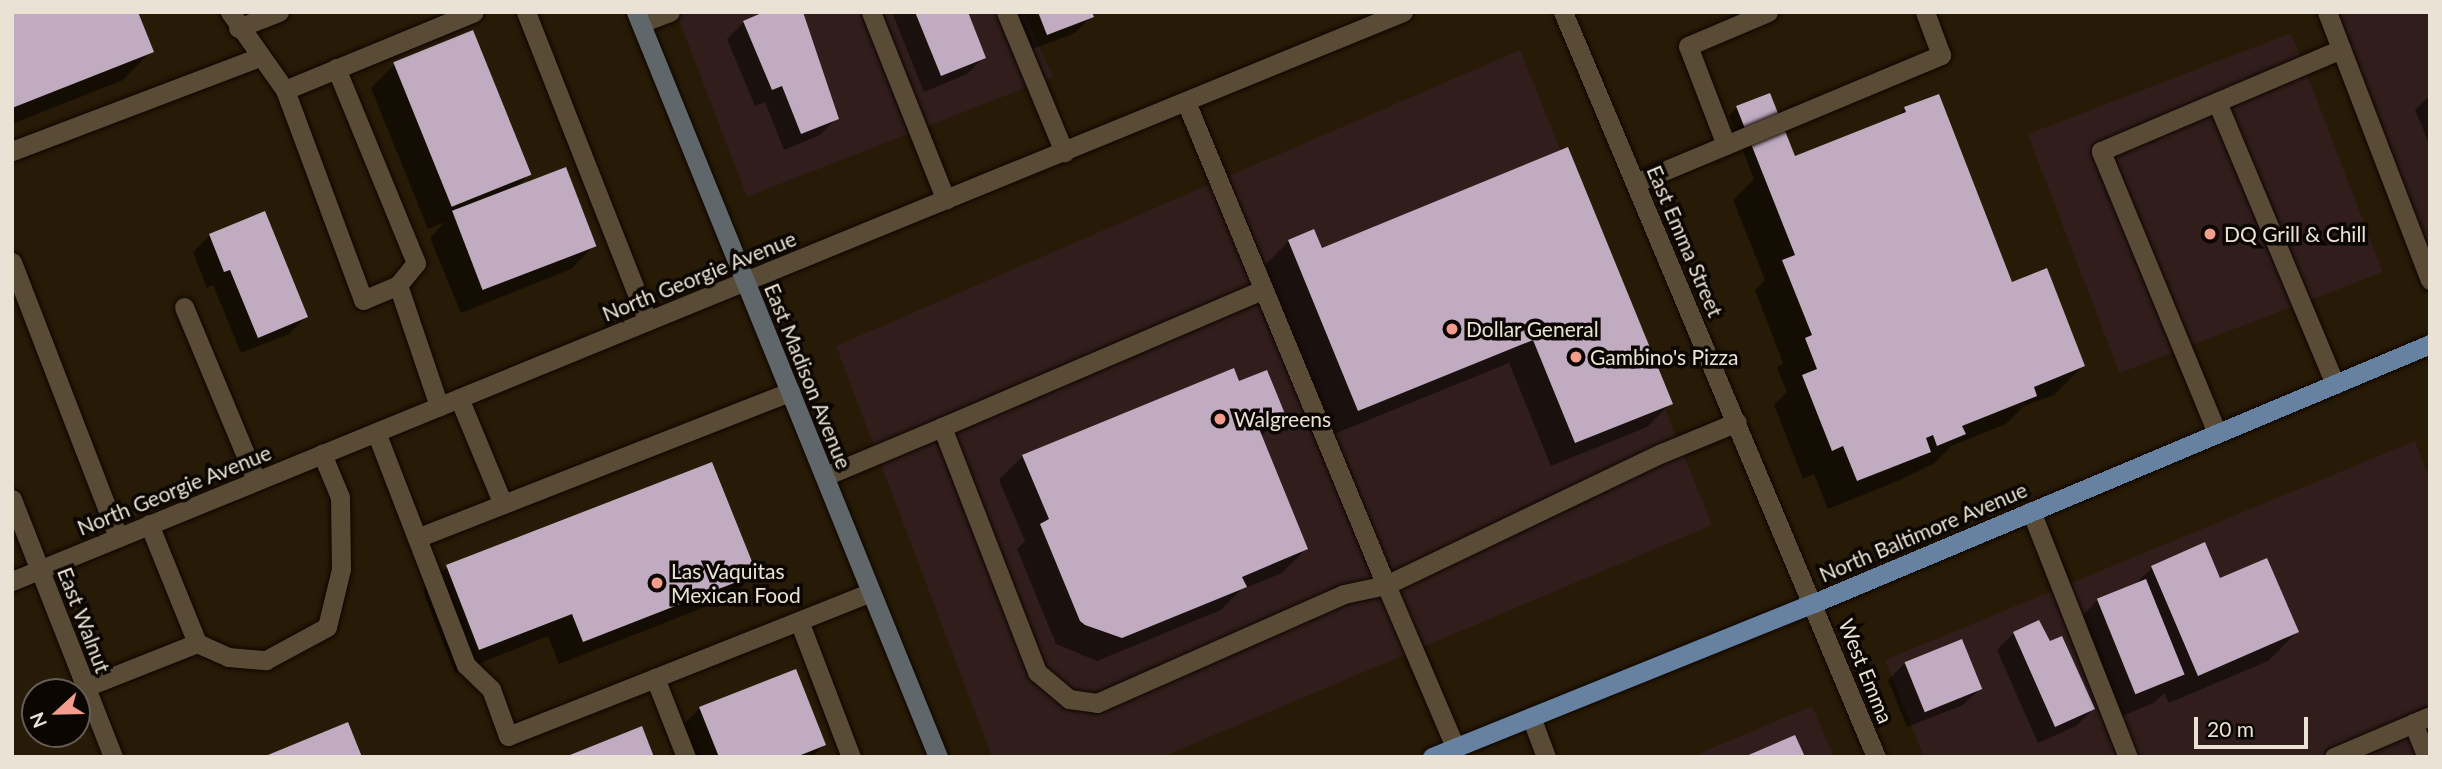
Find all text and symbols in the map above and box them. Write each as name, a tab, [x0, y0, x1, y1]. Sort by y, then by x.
street label: East Emma Street	[1642, 162, 1728, 320]
place label: DQ Grill & Chill	[2224, 221, 2366, 247]
street label: North Georgie Avenue	[598, 225, 800, 327]
marker: DQ Grill & Chill	[2202, 226, 2218, 242]
street label: East Madison Avenue	[759, 279, 857, 473]
place label: Dollar General	[1466, 316, 1599, 342]
marker: Dollar General	[1444, 321, 1460, 337]
place label: Gambino's Pizza	[1590, 344, 1739, 370]
marker: Gambino's Pizza	[1568, 349, 1584, 365]
place label: Walgreens	[1234, 406, 1331, 432]
marker: Walgreens	[1212, 411, 1228, 427]
street label: North Georgie Avenue	[73, 439, 275, 541]
street label: North Baltimore Avenue	[1815, 477, 2031, 587]
place label: Las Vaquitas Mexican Food	[671, 558, 801, 608]
street label: East Walnut	[52, 564, 116, 676]
marker: Las Vaquitas Mexican Food	[649, 575, 665, 591]
street label: West Emma	[1834, 615, 1898, 727]
north arrow	[21, 678, 91, 748]
scale bar	[2197, 702, 2311, 746]
text: N	[25, 709, 51, 731]
text: 20 m	[2207, 716, 2254, 741]

